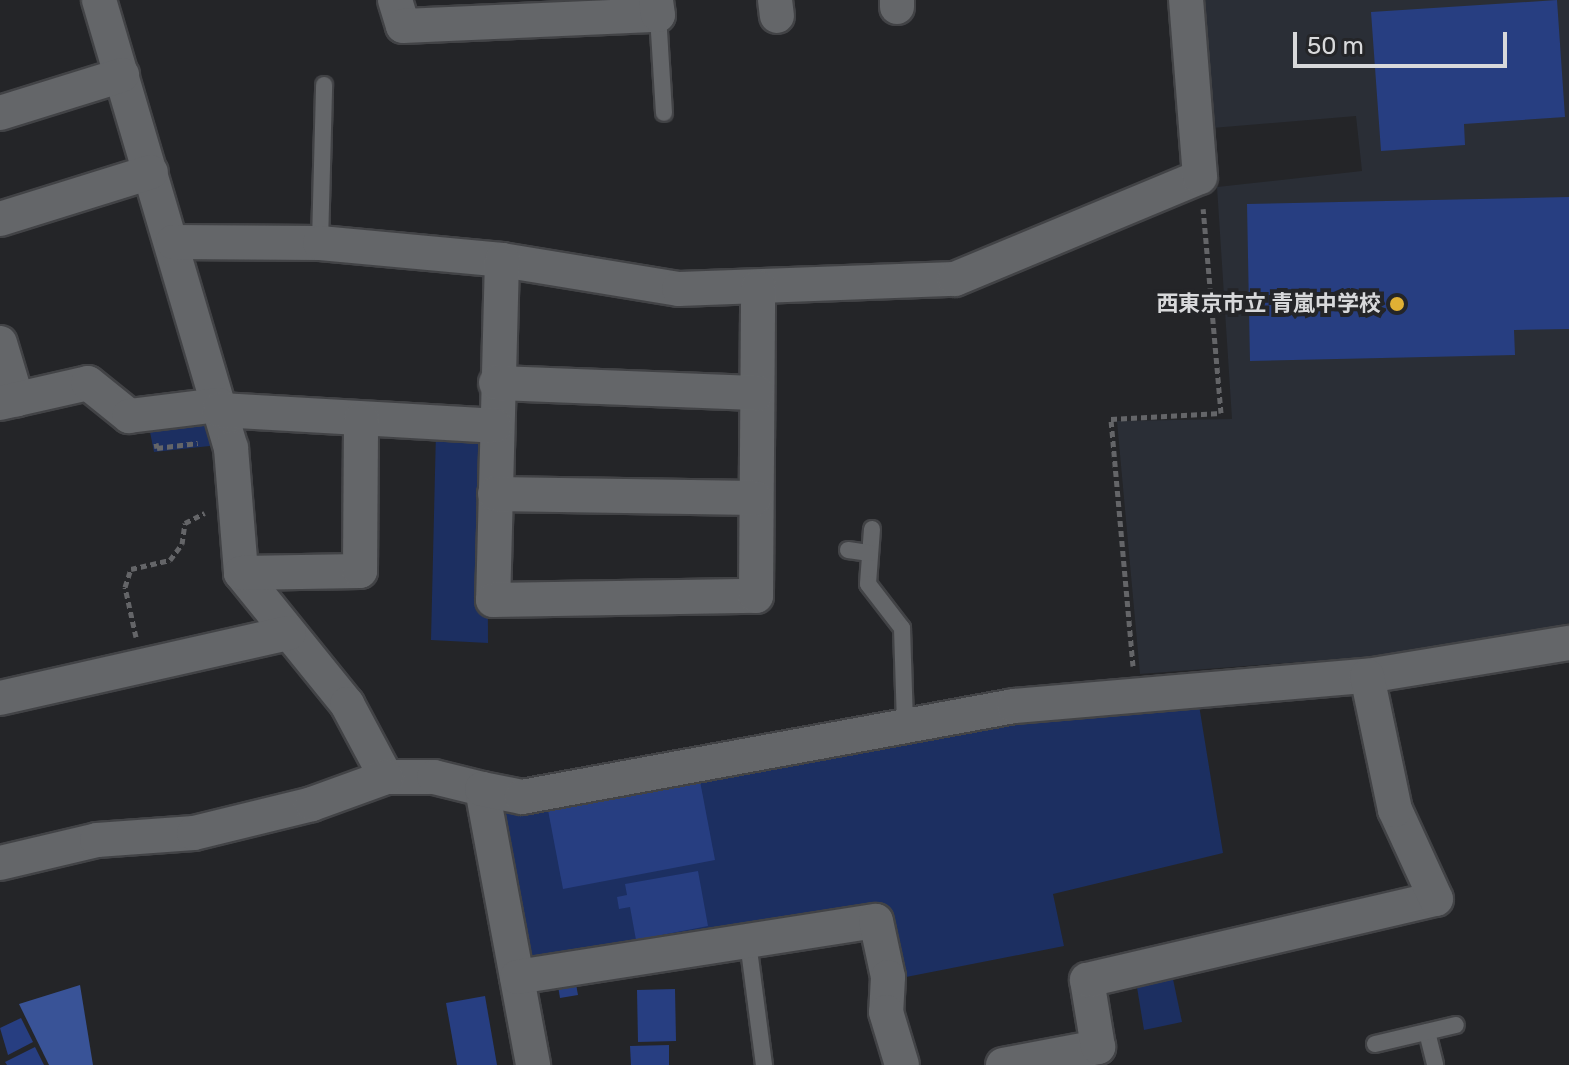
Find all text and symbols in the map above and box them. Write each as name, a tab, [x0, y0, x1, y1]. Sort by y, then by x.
scale bar	[1297, 16, 1511, 66]
text: 50 m	[1307, 32, 1364, 60]
place label: 西東京市立 青嵐中学校	[1156, 291, 1381, 317]
marker: 西東京市立 青嵐中学校	[1388, 295, 1406, 313]

